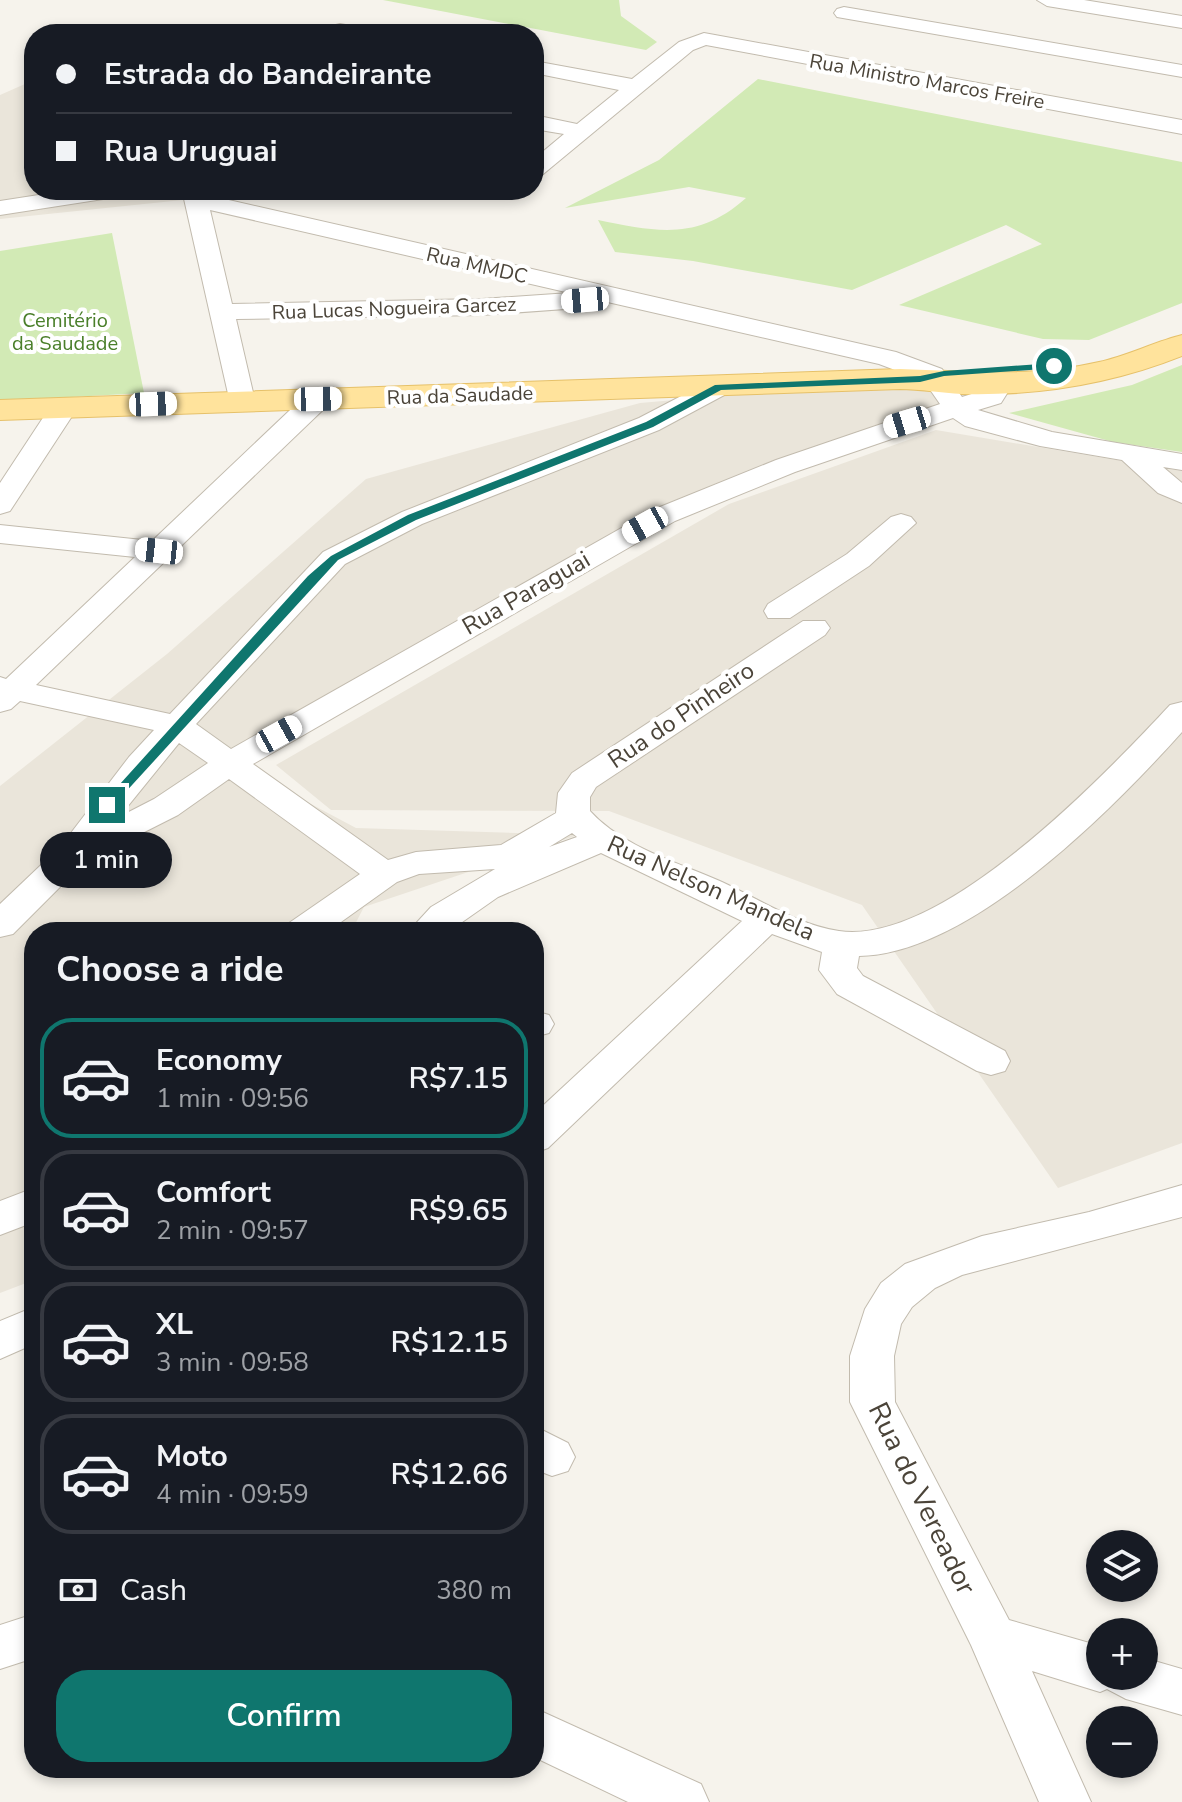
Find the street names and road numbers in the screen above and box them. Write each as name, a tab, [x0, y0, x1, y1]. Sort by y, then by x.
street label: Rua Ministro Marcos Freire	[807, 48, 1047, 115]
street label: Rua MMDC	[424, 241, 530, 290]
street label: Rua Lucas Nogueira Garcez	[271, 291, 517, 326]
street label: Rua da Saudade	[386, 379, 534, 412]
street label: Rua Paraguai	[456, 543, 596, 643]
street label: Rua do Pinheiro	[602, 654, 760, 776]
street label: Rua Nelson Mandela	[602, 828, 820, 948]
street label: Rua do Vereador	[859, 1396, 985, 1601]

